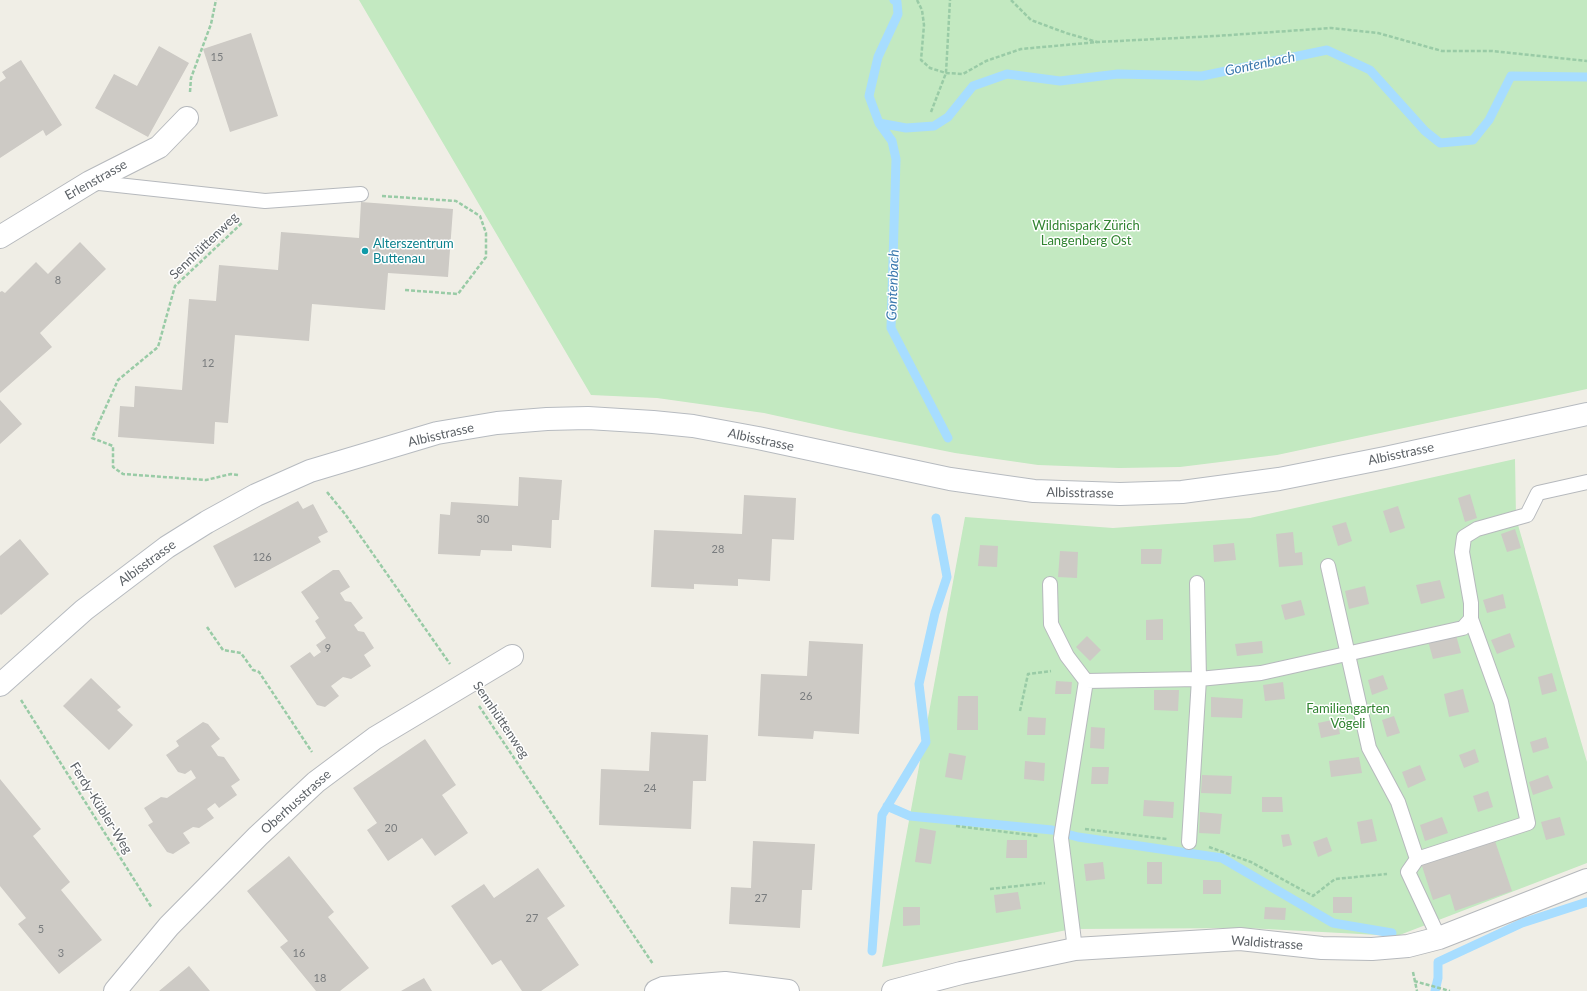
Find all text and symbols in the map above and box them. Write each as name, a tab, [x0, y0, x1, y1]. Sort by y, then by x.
water label: Gontenbach	[1223, 48, 1297, 80]
house number: 15	[211, 50, 223, 64]
street label: Erlenstrasse	[62, 157, 130, 203]
street label: Sennhüttenweg	[166, 209, 242, 283]
park label: Wildnispark Zürich Langenberg Ost	[1032, 218, 1140, 249]
place label: Alterszentrum Buttenau	[373, 236, 454, 267]
marker: Alterszentrum Buttenau	[360, 246, 370, 256]
water label: Gontenbach	[883, 249, 903, 321]
house number: 8	[55, 273, 61, 287]
house number: 12	[202, 356, 214, 370]
street label: Albisstrasse	[406, 420, 476, 450]
street label: Albisstrasse	[726, 425, 796, 455]
street label: Albisstrasse	[1366, 439, 1436, 469]
street label: Albisstrasse	[1046, 485, 1114, 501]
house number: 30	[477, 512, 489, 526]
street label: Albisstrasse	[115, 537, 179, 589]
house number: 28	[712, 542, 724, 556]
house number: 126	[252, 550, 272, 564]
house number: 9	[325, 641, 331, 655]
street label: Sennhüttenweg	[469, 679, 533, 761]
house number: 26	[800, 689, 812, 703]
park label: Familiengarten Vögeli	[1306, 701, 1390, 732]
street label: Ferdy-Kübler-Weg	[67, 759, 135, 857]
street label: Oberhusstrasse	[258, 766, 334, 838]
house number: 24	[644, 781, 656, 795]
house number: 20	[385, 821, 397, 835]
house number: 27	[755, 891, 767, 905]
house number: 27	[526, 911, 538, 925]
house number: 5	[38, 922, 44, 936]
street label: Waldistrasse	[1230, 933, 1304, 953]
house number: 3	[58, 946, 64, 960]
house number: 16	[293, 946, 305, 960]
house number: 18	[314, 971, 326, 985]

